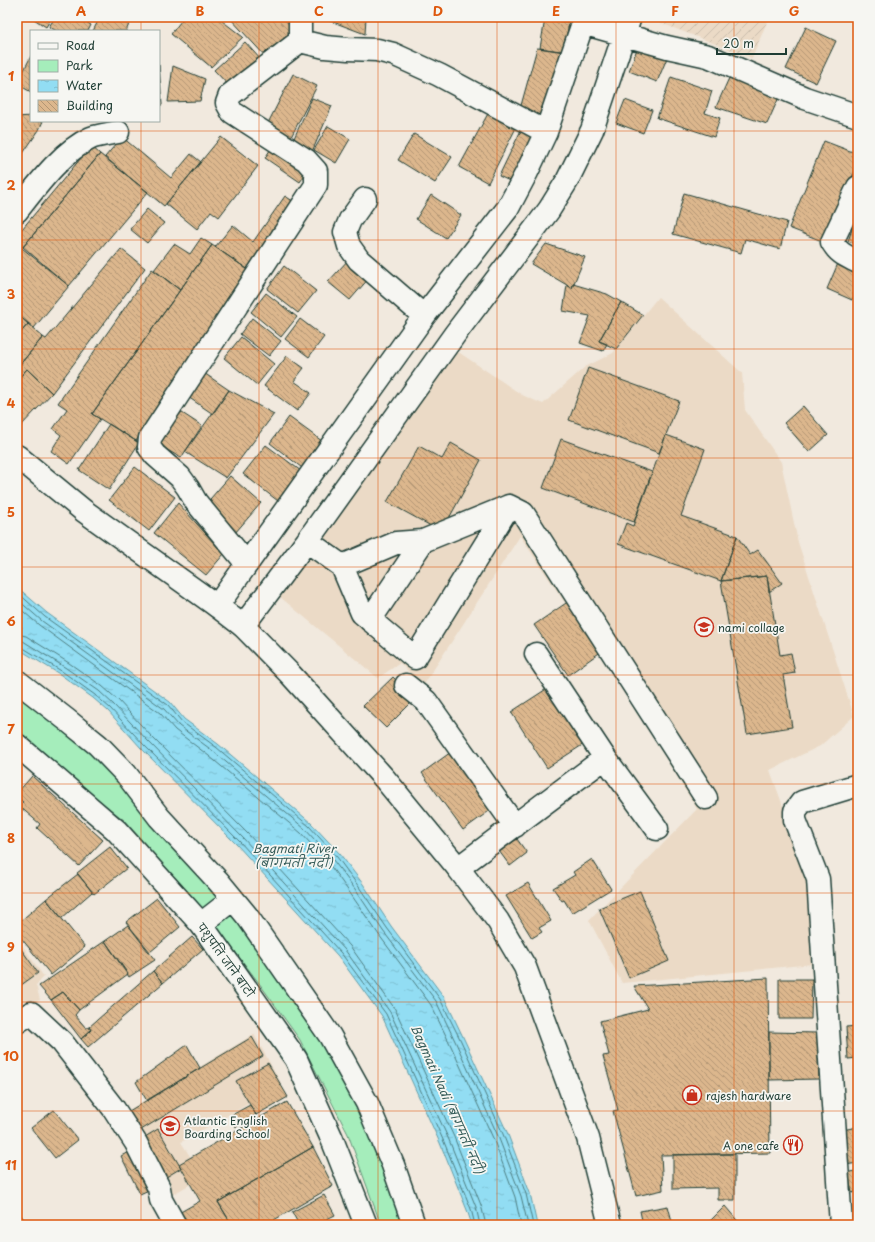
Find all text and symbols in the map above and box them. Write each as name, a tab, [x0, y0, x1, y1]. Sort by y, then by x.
text: A	[76, 1, 86, 20]
text: B	[196, 1, 205, 20]
text: C	[314, 1, 324, 20]
text: D	[433, 1, 443, 20]
text: E	[552, 1, 560, 20]
text: F	[671, 1, 679, 20]
text: G	[789, 1, 799, 20]
legend	[30, 30, 160, 122]
scale bar	[717, 30, 786, 56]
text: 20 m	[723, 34, 754, 52]
text: Road	[66, 36, 95, 54]
text: Park	[66, 56, 93, 74]
text: 1	[8, 66, 14, 85]
text: Water	[66, 76, 103, 94]
text: Building	[66, 96, 113, 114]
text: 2	[6, 175, 16, 194]
text: 3	[7, 284, 16, 303]
text: 4	[7, 393, 16, 412]
text: 5	[7, 502, 15, 521]
text: 6	[6, 611, 16, 630]
school or university icon: nami collage	[693, 616, 715, 638]
place label: nami collage	[718, 619, 785, 636]
text: 7	[7, 719, 15, 738]
text: 8	[7, 828, 15, 847]
water label: Bagmati River (बागमती नदी)	[252, 839, 337, 871]
street label: पशुपति जाने बाटो	[193, 918, 261, 1001]
text: 9	[7, 937, 15, 956]
water label: Bagmati Nadi (बागमती नदी)	[407, 1022, 490, 1178]
text: 10	[3, 1046, 19, 1065]
shop icon: rajesh hardware	[681, 1084, 703, 1106]
place label: rajesh hardware	[706, 1087, 792, 1104]
place label: Atlantic English Boarding School	[184, 1112, 270, 1142]
school or university icon: Atlantic English Boarding School	[159, 1115, 181, 1137]
restaurant icon: A one cafe	[782, 1134, 804, 1156]
place label: A one cafe	[723, 1137, 779, 1154]
text: 11	[5, 1155, 17, 1174]

